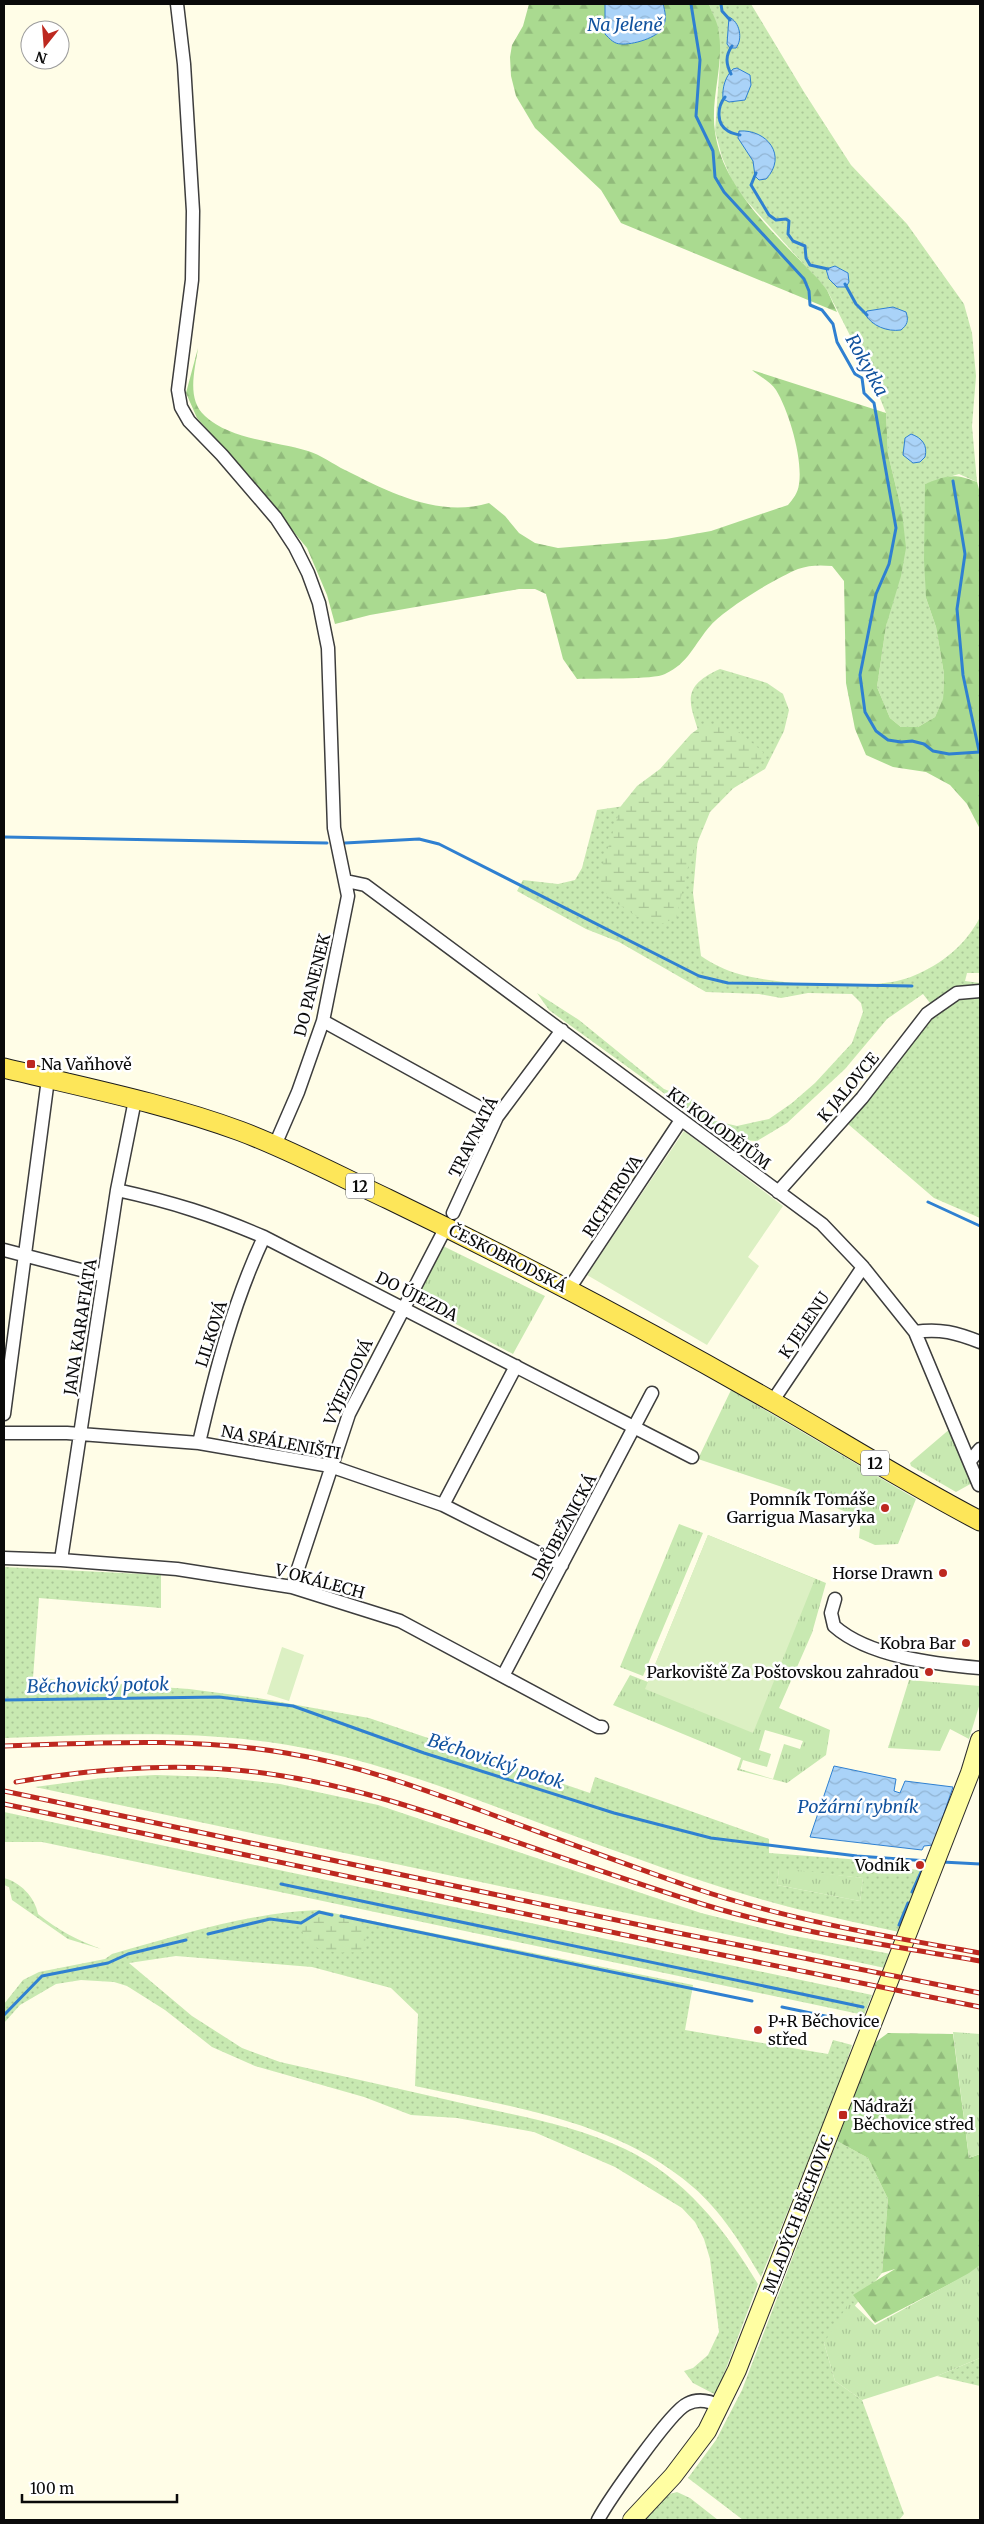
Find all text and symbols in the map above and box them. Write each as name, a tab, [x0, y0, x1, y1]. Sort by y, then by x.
water label: Na Jeleně	[587, 13, 663, 36]
north arrow	[20, 20, 70, 70]
text: N	[33, 47, 49, 68]
water label: Rokytka	[841, 330, 893, 400]
street label: DO PANENEK	[290, 931, 335, 1038]
street label: K JALOVCE	[813, 1048, 883, 1126]
place label: Na Vaňhově	[41, 1054, 132, 1074]
marker: Na Vaňhově	[25, 1058, 37, 1070]
street label: KE KOLODĚJŮM	[663, 1082, 775, 1173]
street label: TRAVNATÁ	[444, 1093, 502, 1181]
street label: RICHTROVA	[578, 1151, 646, 1241]
road number: 12	[346, 1174, 374, 1198]
street label: ČESKOBRODSKÁ	[446, 1220, 571, 1297]
street label: JANA KARAFIÁTA	[59, 1257, 101, 1398]
street label: DO ÚJEZDA	[373, 1267, 462, 1325]
street label: K JELENU	[775, 1288, 834, 1362]
street label: LILKOVÁ	[191, 1298, 231, 1370]
street label: VÝJEZDOVÁ	[319, 1335, 377, 1429]
street label: NA SPÁLENIŠTI	[220, 1421, 343, 1463]
road number: 12	[861, 1450, 889, 1476]
street label: DRŮBEŽNICKÁ	[527, 1469, 601, 1583]
place label: Pomník Tomáše Garrigua Masaryka	[727, 1489, 875, 1527]
marker: Pomník Tomáše Garrigua Masaryka	[879, 1502, 891, 1514]
street label: V OKÁLECH	[272, 1559, 367, 1603]
place label: Horse Drawn	[832, 1563, 933, 1583]
marker: Horse Drawn	[937, 1567, 949, 1579]
place label: Kobra Bar	[880, 1633, 956, 1653]
marker: Kobra Bar	[960, 1637, 972, 1649]
place label: Parkoviště Za Poštovskou zahradou	[646, 1662, 919, 1682]
marker: Parkoviště Za Poštovskou zahradou	[923, 1666, 935, 1678]
water label: Běchovický potok	[27, 1672, 169, 1698]
water label: Běchovický potok	[425, 1728, 567, 1794]
water label: Požární rybník	[797, 1795, 919, 1818]
place label: Vodník	[854, 1855, 911, 1875]
marker: Vodník	[914, 1859, 926, 1871]
place label: P+R Běchovice střed	[768, 2011, 879, 2049]
marker: P+R Běchovice střed	[752, 2024, 764, 2036]
place label: Nádraží Běchovice střed	[853, 2096, 974, 2134]
marker: Nádraží Běchovice střed	[837, 2109, 849, 2121]
street label: MLADÝCH BĚCHOVIC	[759, 2132, 837, 2296]
scale bar	[22, 2472, 178, 2504]
text: 100 m	[30, 2479, 74, 2498]

